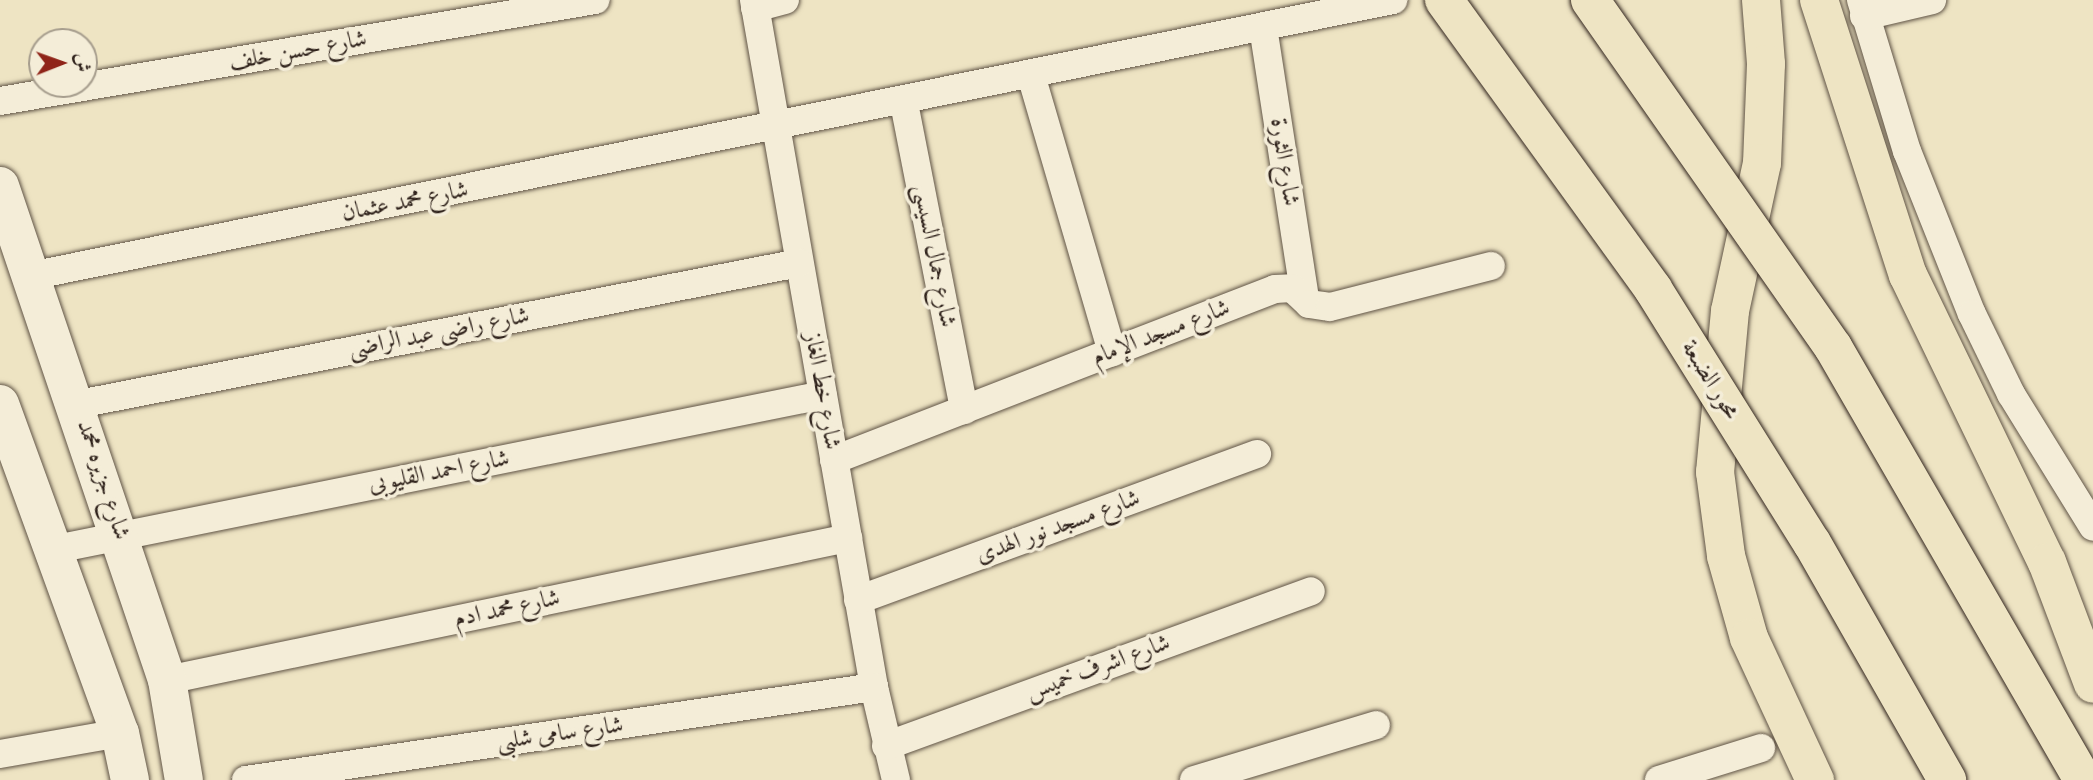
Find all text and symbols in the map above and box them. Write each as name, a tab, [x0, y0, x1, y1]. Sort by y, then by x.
street label: شارع حسن خلف	[227, 25, 369, 77]
north arrow	[28, 28, 98, 98]
text: ش	[71, 53, 94, 72]
street label: شارع الثورة	[1263, 116, 1305, 208]
street label: شارع محمد عثمان	[339, 176, 471, 228]
street label: شارع جمال السيسى	[906, 182, 962, 330]
street label: شارع مسجد الإمام	[1088, 294, 1234, 372]
street label: شارع راضى عبد الراضى	[346, 301, 532, 365]
street label: شارع خط الغاز	[797, 330, 847, 452]
street label: محور الضبعة	[1674, 335, 1746, 425]
street label: شارع جزيره محمد	[70, 417, 136, 543]
street label: شارع احمد القليوبى	[366, 444, 512, 500]
street label: شارع مسجد نور الهدى	[972, 484, 1144, 570]
street label: شارع محمد ادم	[451, 584, 563, 634]
street label: شارع اشرف خميس	[1022, 629, 1174, 707]
street label: شارع سامى شلبى	[495, 711, 625, 757]

